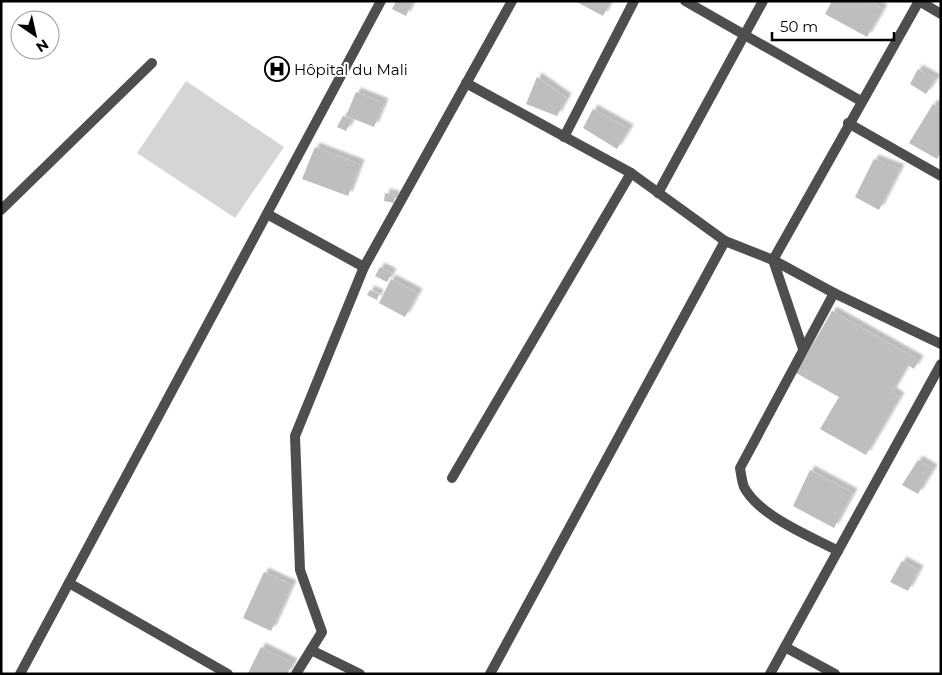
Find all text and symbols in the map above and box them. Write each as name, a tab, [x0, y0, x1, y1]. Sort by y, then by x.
north arrow	[10, 10, 60, 60]
scale bar	[772, 10, 894, 42]
text: 50 m	[780, 17, 818, 36]
text: N	[33, 35, 52, 56]
hospital icon: Hôpital du Mali	[264, 56, 290, 82]
place label: Hôpital du Mali	[294, 60, 408, 79]

